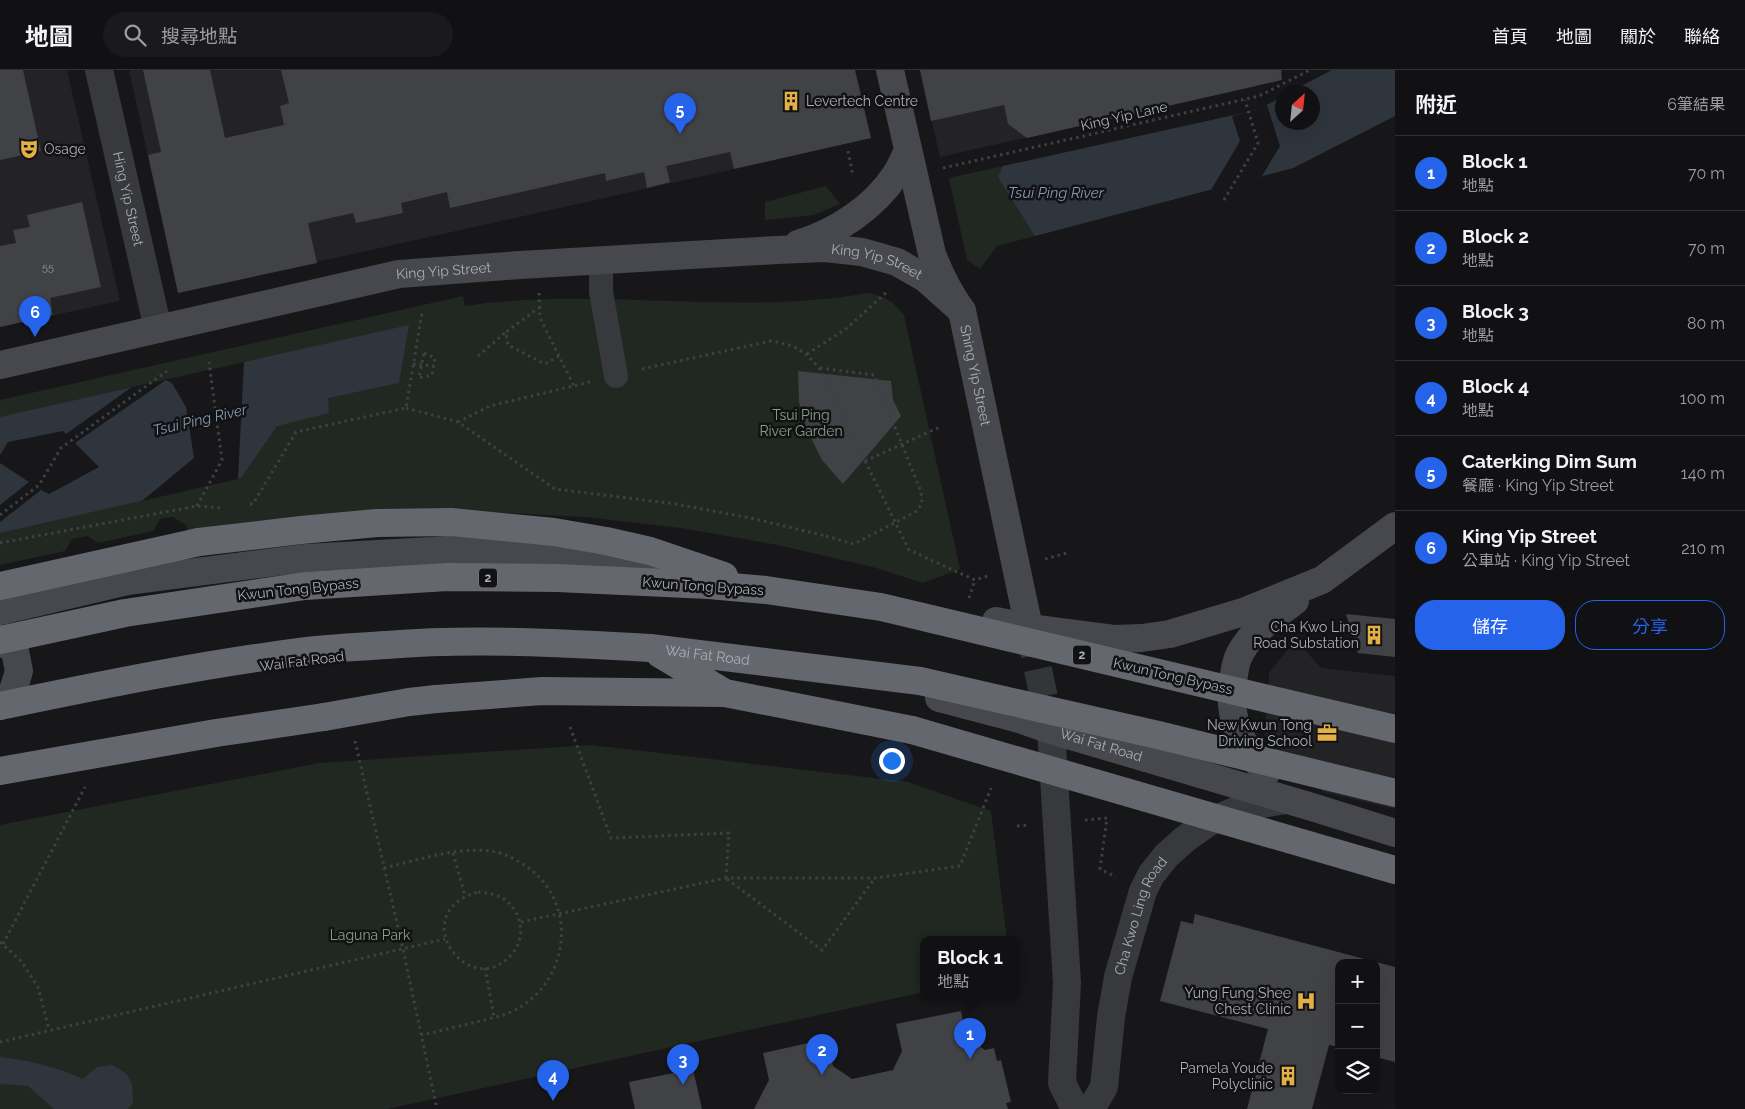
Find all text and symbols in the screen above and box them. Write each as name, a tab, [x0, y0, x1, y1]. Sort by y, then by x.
search box	[103, 12, 453, 57]
icon: search	[121, 21, 149, 49]
text: 地圖	[25, 22, 73, 51]
text: 搜尋地點	[161, 25, 237, 47]
text: 首頁	[1492, 26, 1528, 47]
text: 地圖	[1556, 26, 1592, 47]
text: 關於	[1620, 26, 1656, 47]
text: 聯絡	[1684, 26, 1720, 47]
north arrow	[1275, 85, 1320, 130]
building icon: Levertech Centre	[780, 90, 802, 112]
text: 附近	[1415, 92, 1457, 117]
pin: 5	[664, 93, 696, 134]
place label: Levertech Centre	[806, 93, 918, 109]
text: 6筆結果	[1667, 95, 1725, 114]
street label: King Yip Lane	[1079, 98, 1169, 134]
theatre icon: Osage	[18, 138, 40, 160]
place label: Osage	[44, 141, 86, 157]
street label: Hing Yip Street	[110, 150, 147, 248]
text: Block 1	[1462, 150, 1528, 172]
text: 1	[1427, 164, 1435, 183]
text: 70 m	[1688, 164, 1725, 183]
text: 地點	[1462, 176, 1494, 195]
water label: Tsui Ping River	[1008, 184, 1105, 202]
text: Block 2	[1462, 225, 1529, 247]
text: 2	[1426, 239, 1436, 258]
text: 70 m	[1688, 239, 1725, 258]
street label: King Yip Street	[830, 241, 925, 283]
text: 地點	[1462, 251, 1494, 270]
street label: King Yip Street	[396, 259, 492, 282]
house number: 55	[42, 261, 54, 274]
pin: 6	[19, 296, 51, 337]
text: Block 3	[1462, 300, 1529, 322]
text: 3	[1427, 314, 1435, 333]
text: 80 m	[1687, 314, 1725, 333]
street label: Shing Yip Street	[957, 323, 994, 428]
text: 地點	[1462, 326, 1494, 345]
text: Block 4	[1462, 375, 1529, 397]
text: 4	[1426, 389, 1436, 408]
text: 100 m	[1680, 389, 1725, 408]
water label: Tsui Ping River	[151, 400, 250, 440]
text: 地點	[1462, 401, 1494, 420]
park label: Tsui Ping River Garden	[759, 407, 843, 439]
text: Caterking Dim Sum	[1462, 450, 1637, 472]
text: 5	[1427, 464, 1435, 483]
text: 140 m	[1681, 464, 1725, 483]
text: 餐廳 · King Yip Street	[1462, 476, 1614, 495]
text: King Yip Street	[1462, 525, 1597, 547]
text: 6	[1426, 539, 1436, 558]
text: 210 m	[1681, 539, 1725, 558]
text: 公車站 · King Yip Street	[1462, 551, 1630, 570]
road number: 2	[479, 568, 497, 588]
street label: Kwun Tong Bypass	[642, 574, 765, 598]
street label: Kwun Tong Bypass	[237, 575, 360, 603]
button: 儲存	[1415, 600, 1565, 650]
button: 分享	[1575, 600, 1725, 650]
place label: Cha Kwo Ling Road Substation	[1253, 619, 1359, 651]
building icon: Cha Kwo Ling Road Substation	[1363, 624, 1385, 646]
street label: Wai Fat Road	[664, 642, 751, 668]
road number: 2	[1073, 646, 1091, 664]
street label: Wai Fat Road	[259, 648, 345, 674]
street label: Kwun Tong Bypass	[1112, 655, 1234, 698]
place label: New Kwun Tong Driving School	[1207, 717, 1312, 749]
office icon: New Kwun Tong Driving School	[1316, 722, 1338, 744]
street label: Wai Fat Road	[1058, 725, 1144, 765]
your location	[879, 748, 905, 774]
street label: Cha Kwo Ling Road	[1111, 854, 1170, 977]
park label: Laguna Park	[330, 927, 411, 943]
popup	[920, 936, 1020, 1001]
text: Block 1	[937, 946, 1003, 968]
map controls	[1335, 959, 1380, 1094]
button: +	[1335, 959, 1380, 1004]
text: 地點	[937, 972, 969, 991]
place label: Yung Fung Shee Chest Clinic	[1184, 985, 1291, 1017]
hospital icon: Yung Fung Shee Chest Clinic	[1295, 990, 1317, 1012]
button: −	[1335, 1004, 1380, 1049]
pin: 1	[954, 1018, 986, 1059]
pin: 2	[806, 1034, 838, 1075]
pin: 3	[667, 1044, 699, 1085]
button: layers	[1335, 1049, 1380, 1094]
pin: 4	[537, 1060, 569, 1101]
place label: Pamela Youde Polyclinic	[1180, 1060, 1273, 1092]
building icon: Pamela Youde Polyclinic	[1277, 1065, 1299, 1087]

